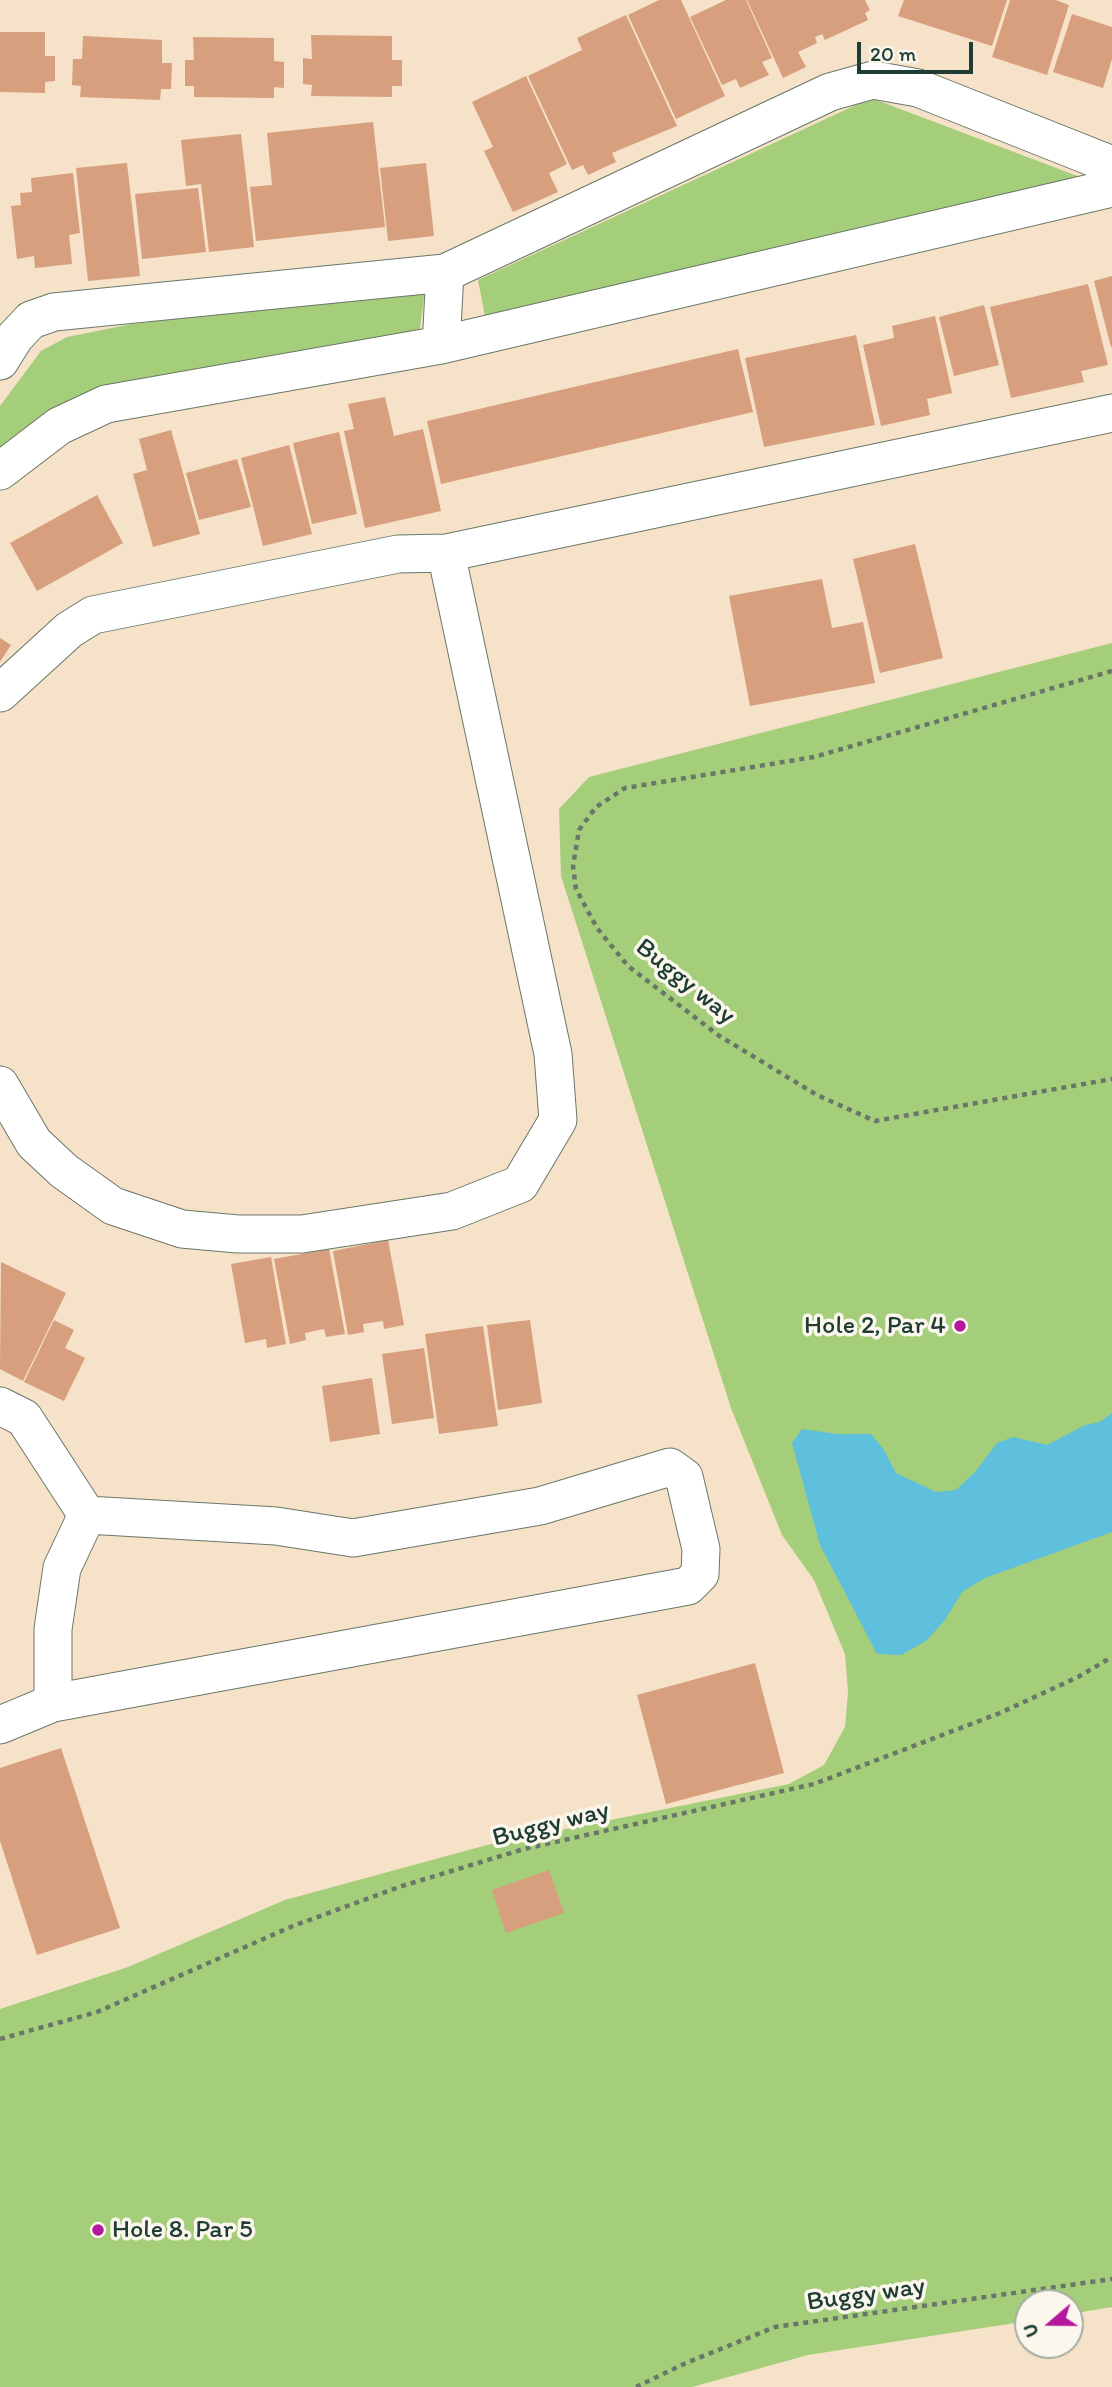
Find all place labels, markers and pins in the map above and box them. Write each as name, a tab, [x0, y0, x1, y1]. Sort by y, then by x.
place label: Hole 2, Par 4	[804, 1310, 946, 1342]
marker: Hole 2, Par 4	[952, 1318, 968, 1334]
place label: Hole 8. Par 5	[112, 2214, 253, 2246]
marker: Hole 8. Par 5	[90, 2222, 106, 2238]

